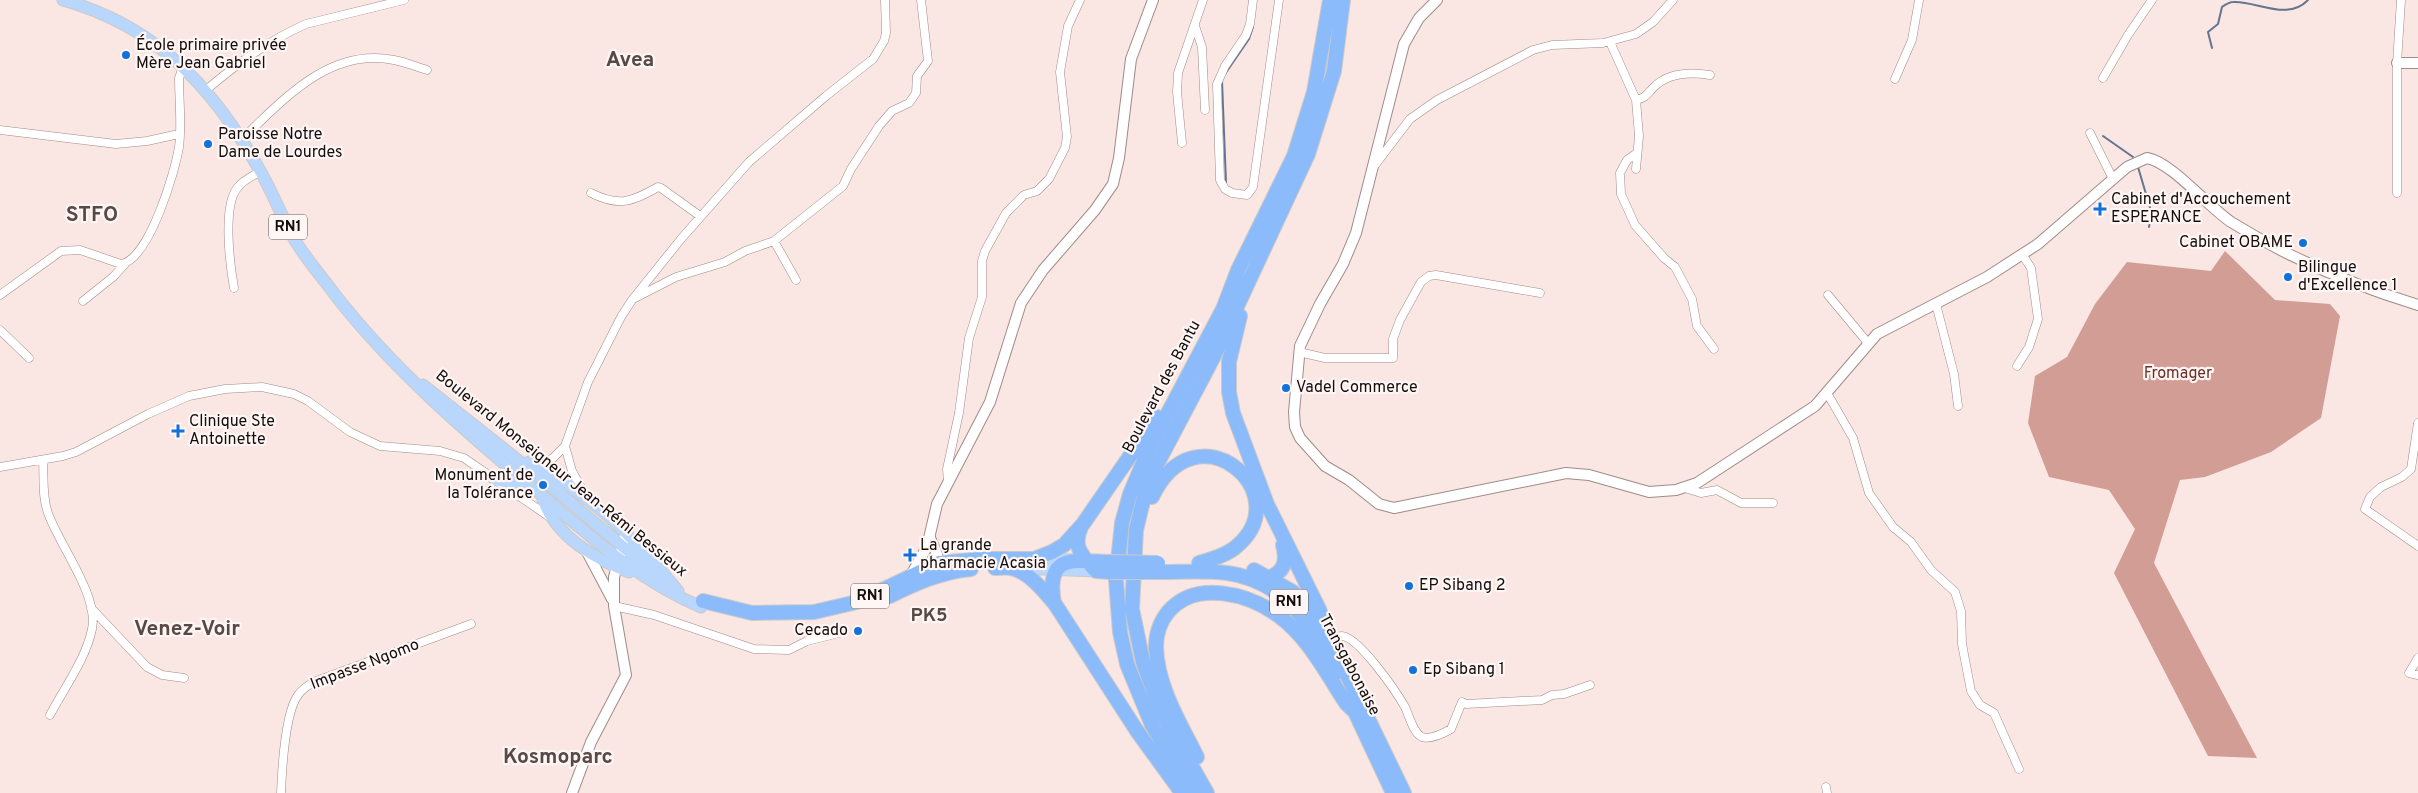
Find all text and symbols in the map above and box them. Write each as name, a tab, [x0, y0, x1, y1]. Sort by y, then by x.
place label: École primaire privée Mère Jean Gabriel	[136, 34, 287, 74]
district label: Avea	[606, 47, 654, 74]
marker: École primaire privée Mère Jean Gabriel	[120, 49, 132, 61]
place label: Paroisse Notre Dame de Lourdes	[218, 125, 343, 163]
marker: Paroisse Notre Dame de Lourdes	[202, 138, 214, 150]
place label: Cabinet d'Accouchement ESPERANCE	[2111, 190, 2291, 228]
district label: STFO	[66, 202, 118, 229]
marker: Cabinet d'Accouchement ESPERANCE	[2093, 202, 2107, 216]
road number: RN1	[269, 214, 307, 240]
place label: Cabinet OBAME	[2179, 233, 2293, 253]
marker: Cabinet OBAME	[2297, 237, 2309, 249]
place label: Bilingue d'Excellence 1	[2298, 258, 2397, 296]
marker: Bilingue d'Excellence 1	[2282, 271, 2294, 283]
street label: Boulevard des Bantu	[1119, 317, 1205, 457]
park label: Fromager	[2144, 364, 2212, 384]
street label: Boulevard Monseigneur Jean-Rémi Bessieux	[431, 366, 691, 582]
place label: Vadel Commerce	[1296, 378, 1418, 398]
marker: Vadel Commerce	[1280, 382, 1292, 394]
place label: Clinique Ste Antoinette	[189, 412, 275, 450]
marker: Clinique Ste Antoinette	[171, 424, 185, 438]
place label: Monument de la Tolérance	[434, 466, 533, 504]
marker: Monument de la Tolérance	[537, 479, 549, 491]
place label: La grande pharmacie Acasia	[920, 536, 1046, 574]
marker: La grande pharmacie Acasia	[904, 549, 916, 561]
place label: EP Sibang 2	[1419, 576, 1506, 596]
marker: EP Sibang 2	[1403, 580, 1415, 592]
road number: RN1	[851, 584, 889, 608]
road number: RN1	[1270, 590, 1308, 614]
district label: PK5	[910, 604, 948, 628]
street label: Transgabonaise	[1314, 611, 1384, 719]
district label: Venez-Voir	[134, 616, 240, 643]
place label: Cecado	[794, 621, 848, 641]
marker: Cecado	[852, 625, 864, 637]
street label: Impasse Ngomo	[308, 635, 422, 695]
place label: Ep Sibang 1	[1423, 660, 1505, 680]
marker: Ep Sibang 1	[1407, 664, 1419, 676]
district label: Kosmoparc	[503, 744, 613, 771]

